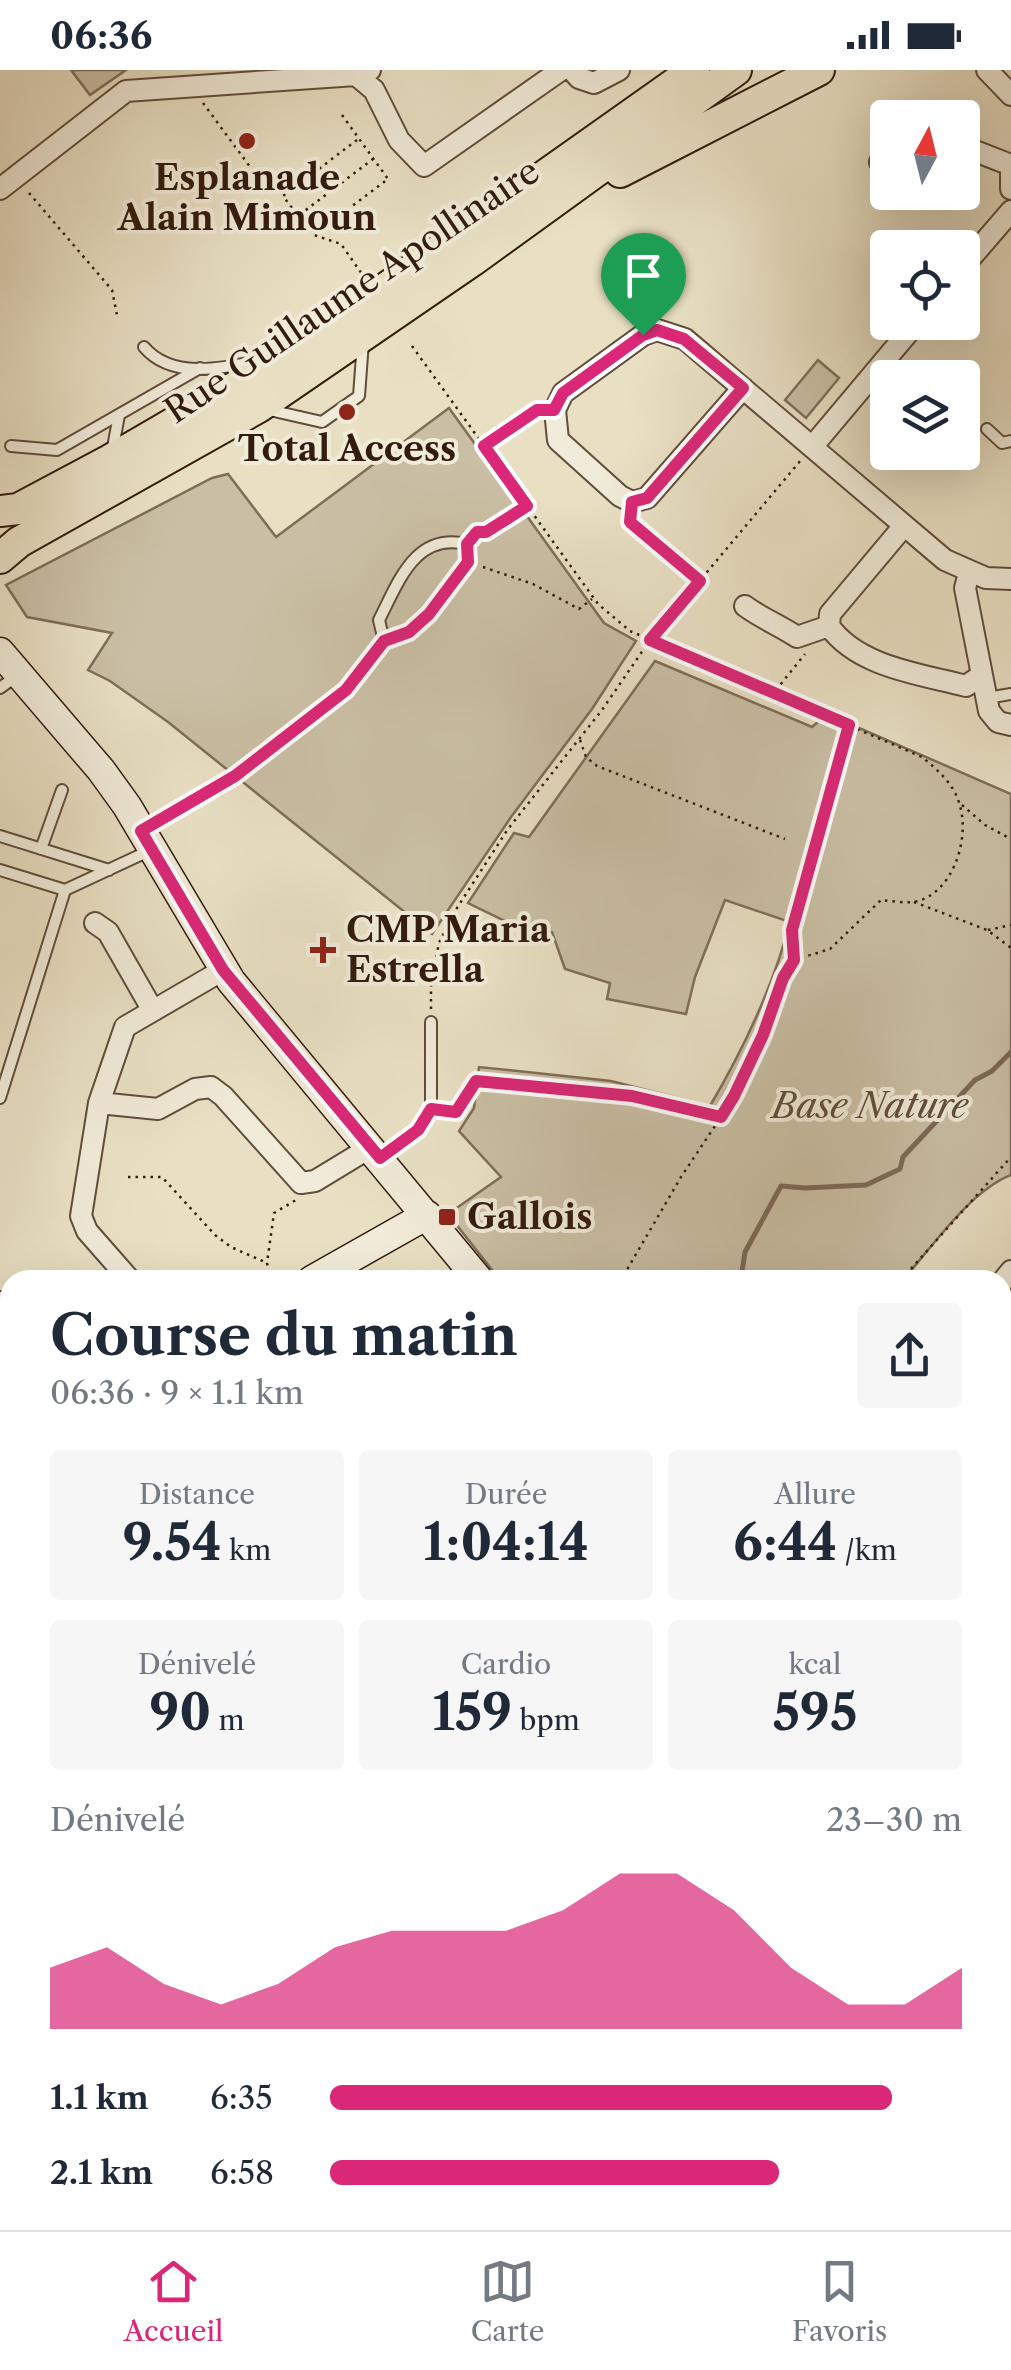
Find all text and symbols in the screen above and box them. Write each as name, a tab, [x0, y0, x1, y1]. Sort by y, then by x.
text: 06:36	[50, 12, 152, 59]
north arrow	[870, 100, 980, 210]
map controls	[870, 100, 980, 470]
marker: Esplanade Alain Mimoun	[236, 130, 258, 152]
street label: Rue Guillaume Apollinaire	[156, 149, 547, 432]
place label: Esplanade Alain Mimoun	[117, 156, 376, 239]
button: locate	[870, 230, 980, 340]
pin	[601, 233, 686, 336]
icon: arrive	[616, 248, 671, 303]
button: layers	[870, 360, 980, 470]
marker: Total Access	[336, 401, 358, 423]
place label: Total Access	[238, 427, 456, 470]
place label: CMP Maria Estrella	[346, 908, 551, 991]
marker: CMP Maria Estrella	[310, 937, 336, 963]
park label: Base Nature	[769, 1084, 969, 1127]
place label: Gallois	[467, 1195, 593, 1238]
marker: Gallois	[436, 1206, 458, 1228]
text: Course du matin	[50, 1302, 518, 1369]
button: share	[857, 1303, 962, 1408]
text: 06:36 · 9 × 1.1 km	[50, 1373, 304, 1412]
text: Distance	[139, 1477, 255, 1511]
text: Durée	[465, 1477, 547, 1511]
text: Allure	[774, 1477, 856, 1511]
text: 9.54	[123, 1511, 222, 1573]
text: 1:04:14	[423, 1511, 589, 1573]
text: 6:44	[733, 1511, 837, 1573]
text: km	[222, 1533, 271, 1567]
text: /km	[837, 1533, 897, 1567]
text: Dénivelé	[138, 1647, 256, 1681]
text: Cardio	[461, 1647, 551, 1681]
text: kcal	[789, 1647, 841, 1681]
text: 90	[149, 1681, 211, 1743]
text: 159	[432, 1681, 512, 1743]
text: 595	[772, 1681, 858, 1743]
text: m	[211, 1703, 245, 1737]
text: bpm	[512, 1703, 580, 1737]
text: Dénivelé	[50, 1800, 185, 1839]
text: 23–30 m	[826, 1800, 962, 1839]
text: 1.1 km	[50, 2078, 149, 2117]
text: 6:35	[210, 2078, 273, 2117]
text: 2.1 km	[50, 2153, 153, 2192]
text: 6:58	[210, 2153, 274, 2192]
tab: Accueil	[124, 2254, 223, 2348]
tab: Carte	[471, 2254, 544, 2348]
tab: Favoris	[792, 2254, 887, 2348]

